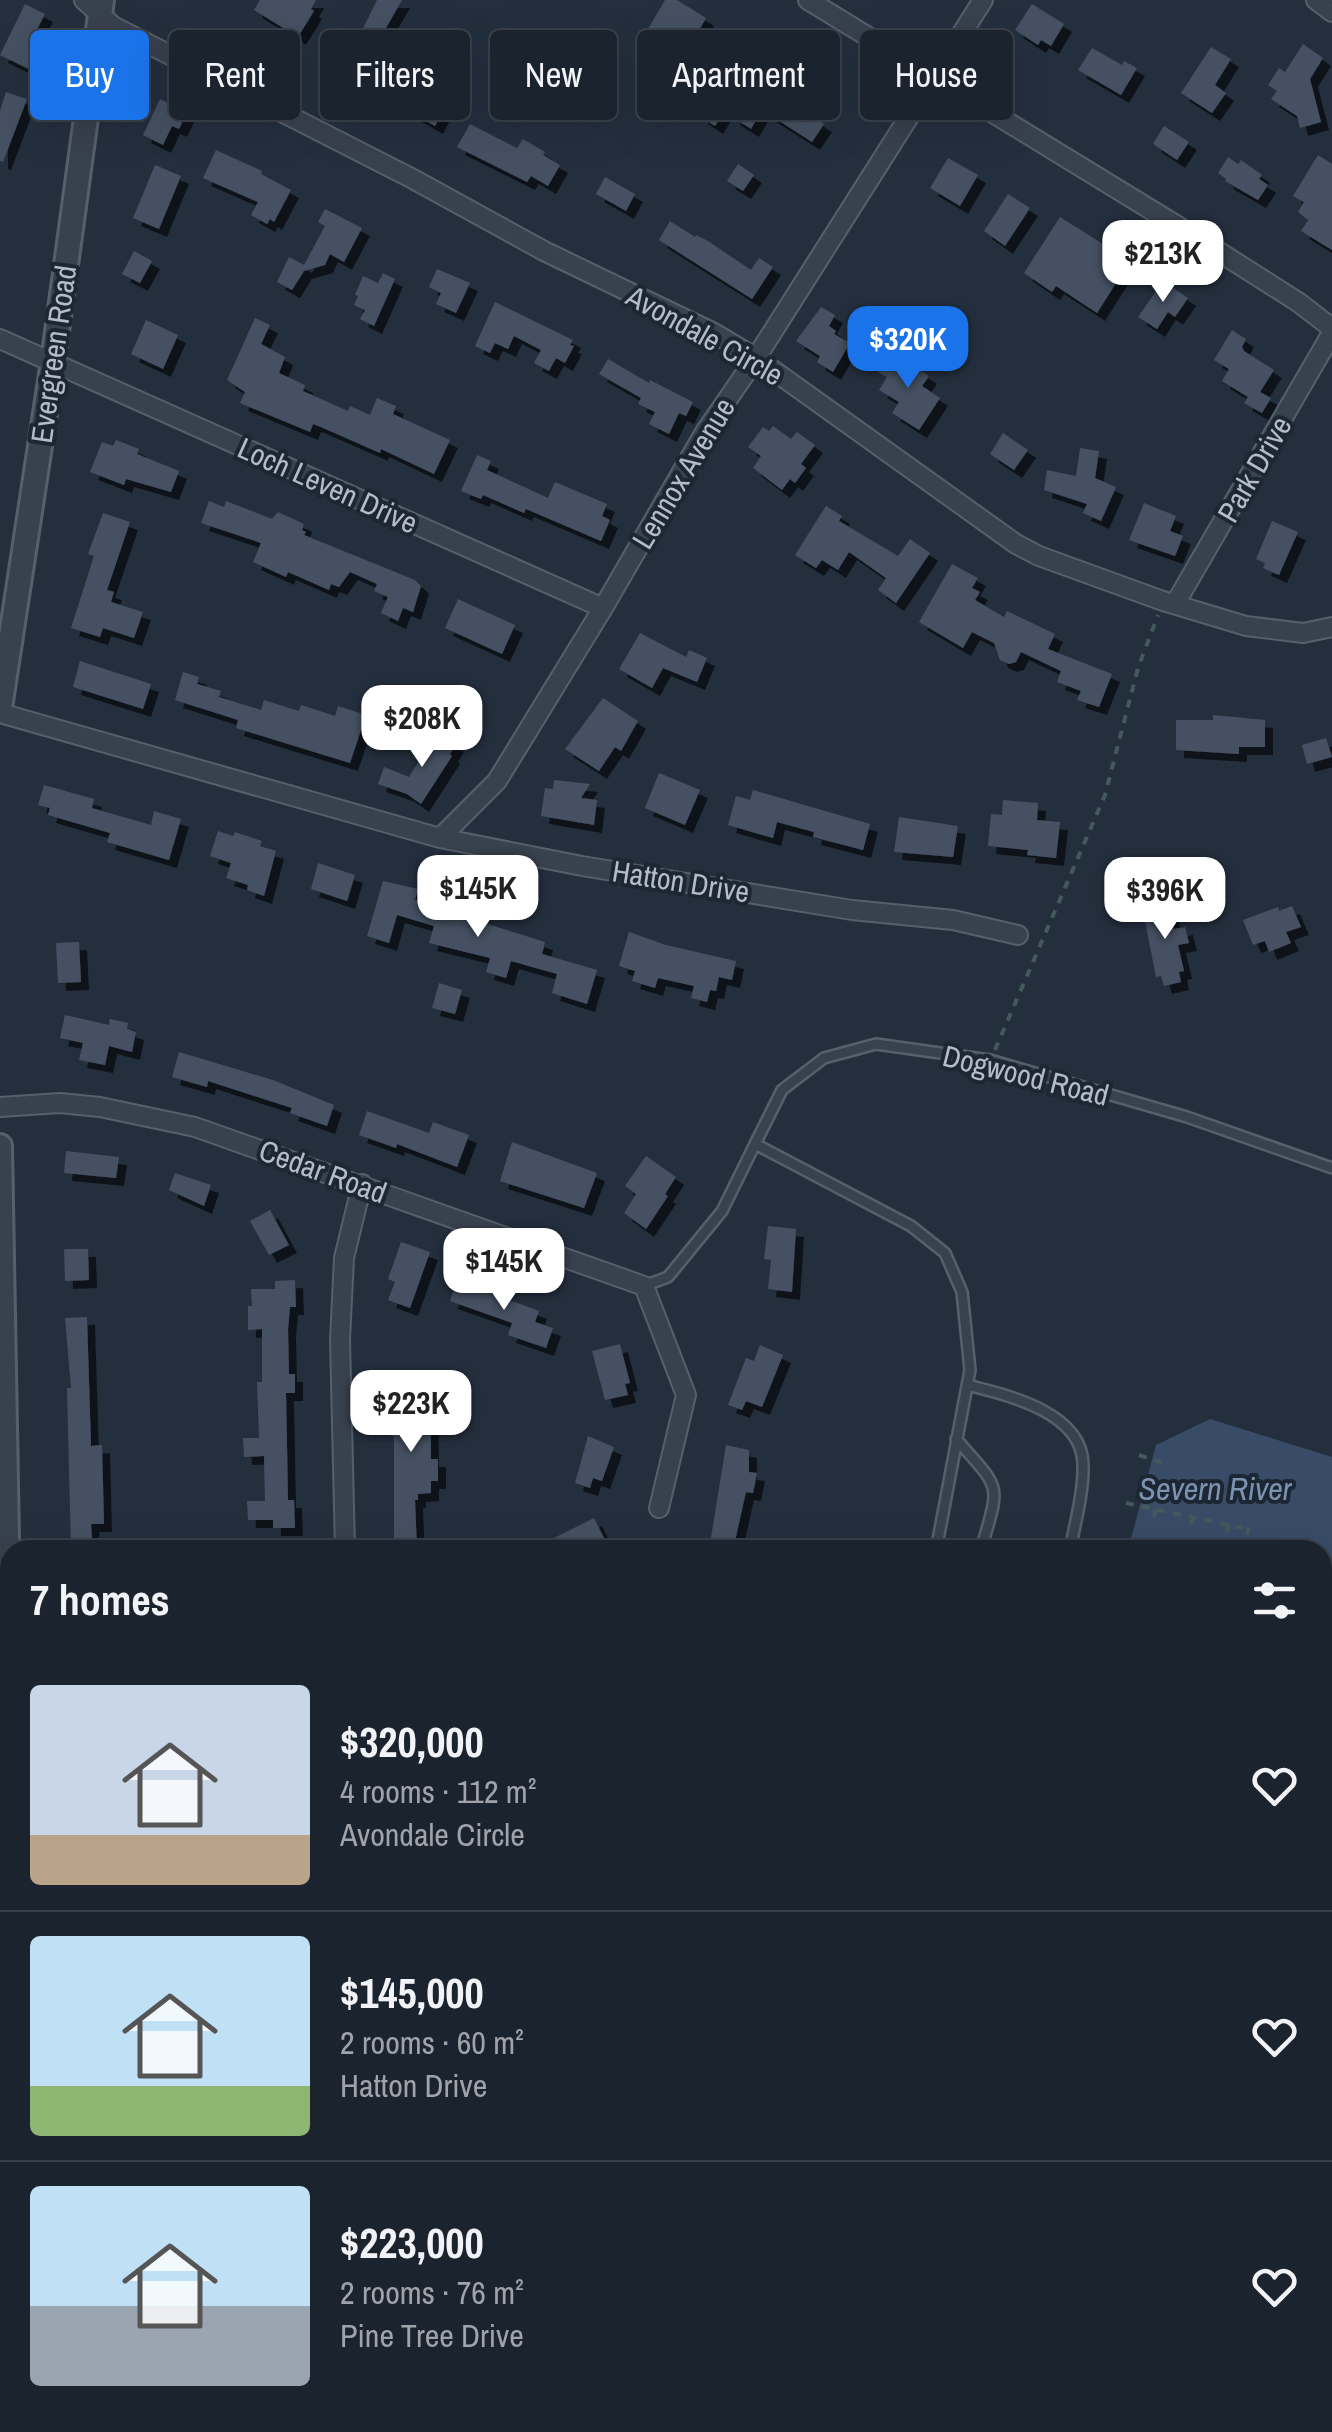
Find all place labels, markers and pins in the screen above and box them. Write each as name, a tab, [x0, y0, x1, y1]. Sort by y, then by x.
pin: $213K	[1093, 220, 1233, 305]
pin: $320K	[838, 306, 978, 391]
pin: $208K	[352, 685, 492, 770]
pin: $145K	[408, 855, 548, 940]
pin: $396K	[1095, 857, 1235, 942]
pin: $145K	[434, 1228, 574, 1313]
pin: $223K	[341, 1370, 481, 1455]

